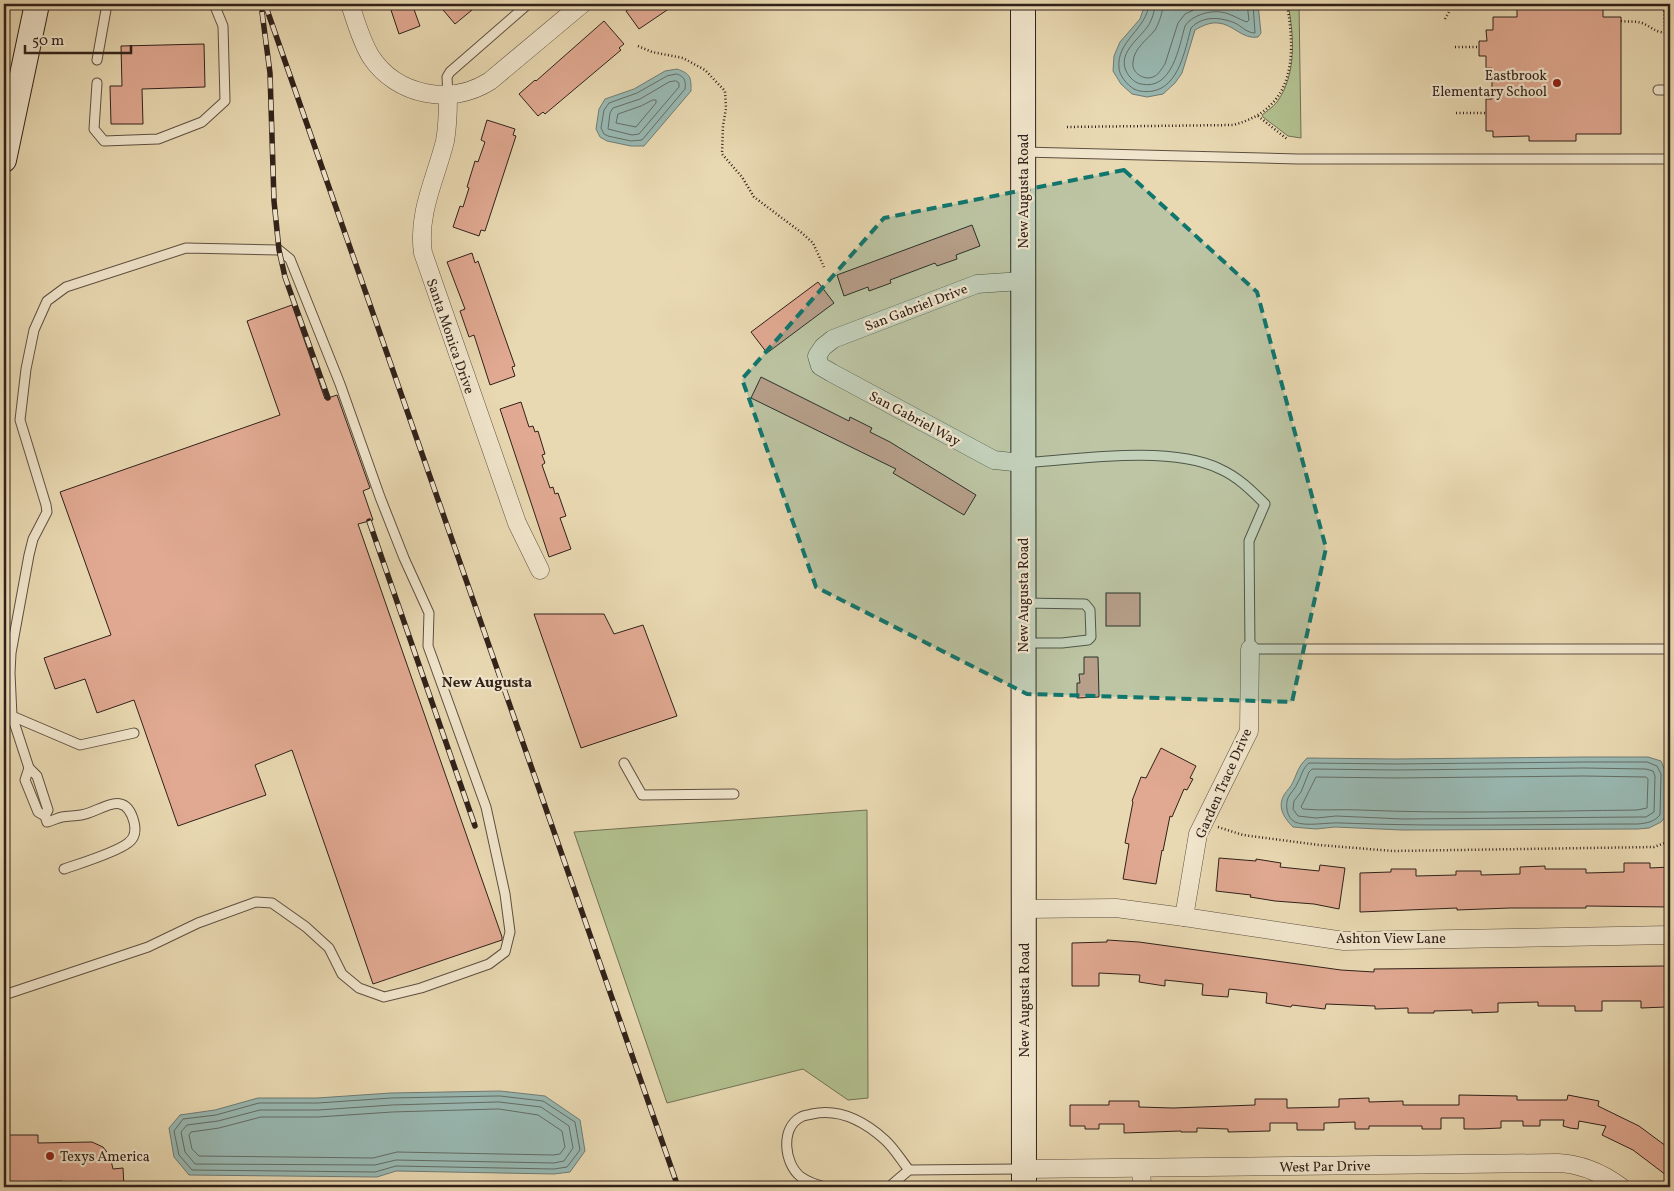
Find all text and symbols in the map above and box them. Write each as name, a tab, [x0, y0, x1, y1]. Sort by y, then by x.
scale bar	[25, 22, 131, 54]
text: 50 m	[32, 31, 64, 52]
place label: Eastbrook Elementary School	[1432, 67, 1547, 102]
marker: Eastbrook Elementary School	[1551, 77, 1563, 89]
street label: New Augusta Road	[1015, 133, 1034, 248]
street label: Santa Monica Drive	[421, 276, 478, 397]
street label: San Gabriel Drive	[862, 280, 971, 337]
street label: San Gabriel Way	[865, 387, 964, 452]
street label: New Augusta Road	[1015, 537, 1034, 652]
district label: New Augusta	[442, 673, 532, 694]
street label: Garden Trace Drive	[1192, 725, 1257, 842]
street label: Ashton View Lane	[1336, 930, 1446, 949]
street label: New Augusta Road	[1016, 942, 1035, 1057]
place label: Texys America	[60, 1148, 150, 1167]
marker: Texys America	[44, 1150, 56, 1162]
street label: West Par Drive	[1279, 1157, 1371, 1178]

